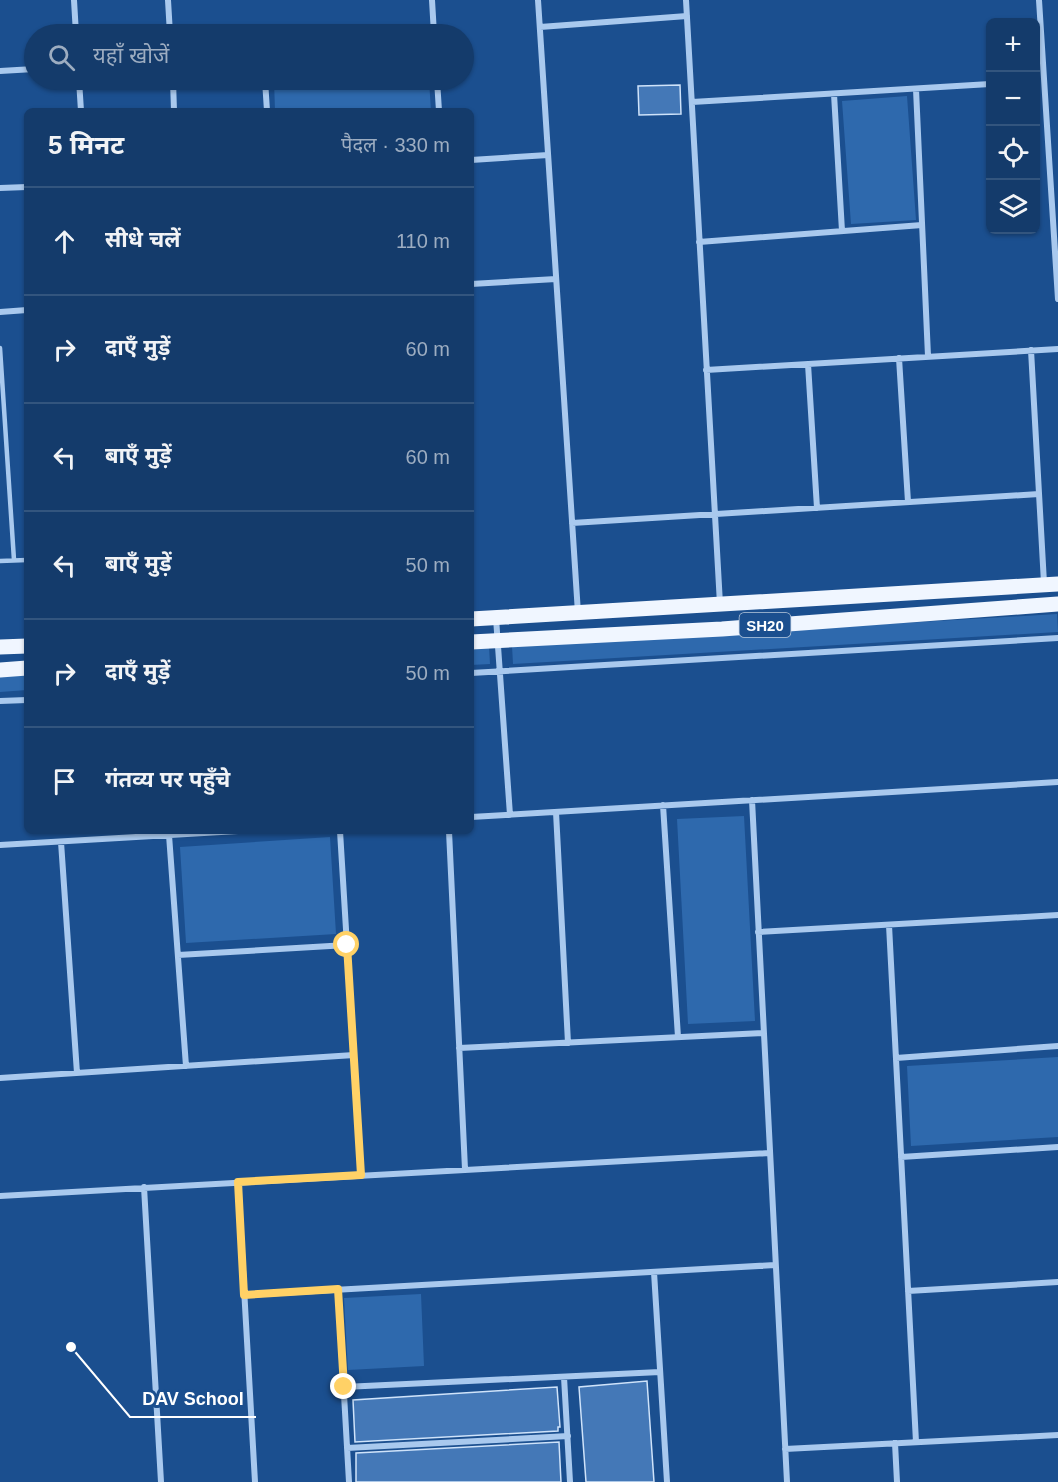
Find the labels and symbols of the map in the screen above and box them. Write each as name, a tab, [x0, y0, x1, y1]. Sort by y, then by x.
road number: SH20	[740, 613, 790, 637]
route start	[333, 931, 359, 957]
route end	[330, 1373, 356, 1399]
callout: DAV School	[130, 1381, 256, 1417]
text: DAV School	[142, 1389, 244, 1409]

